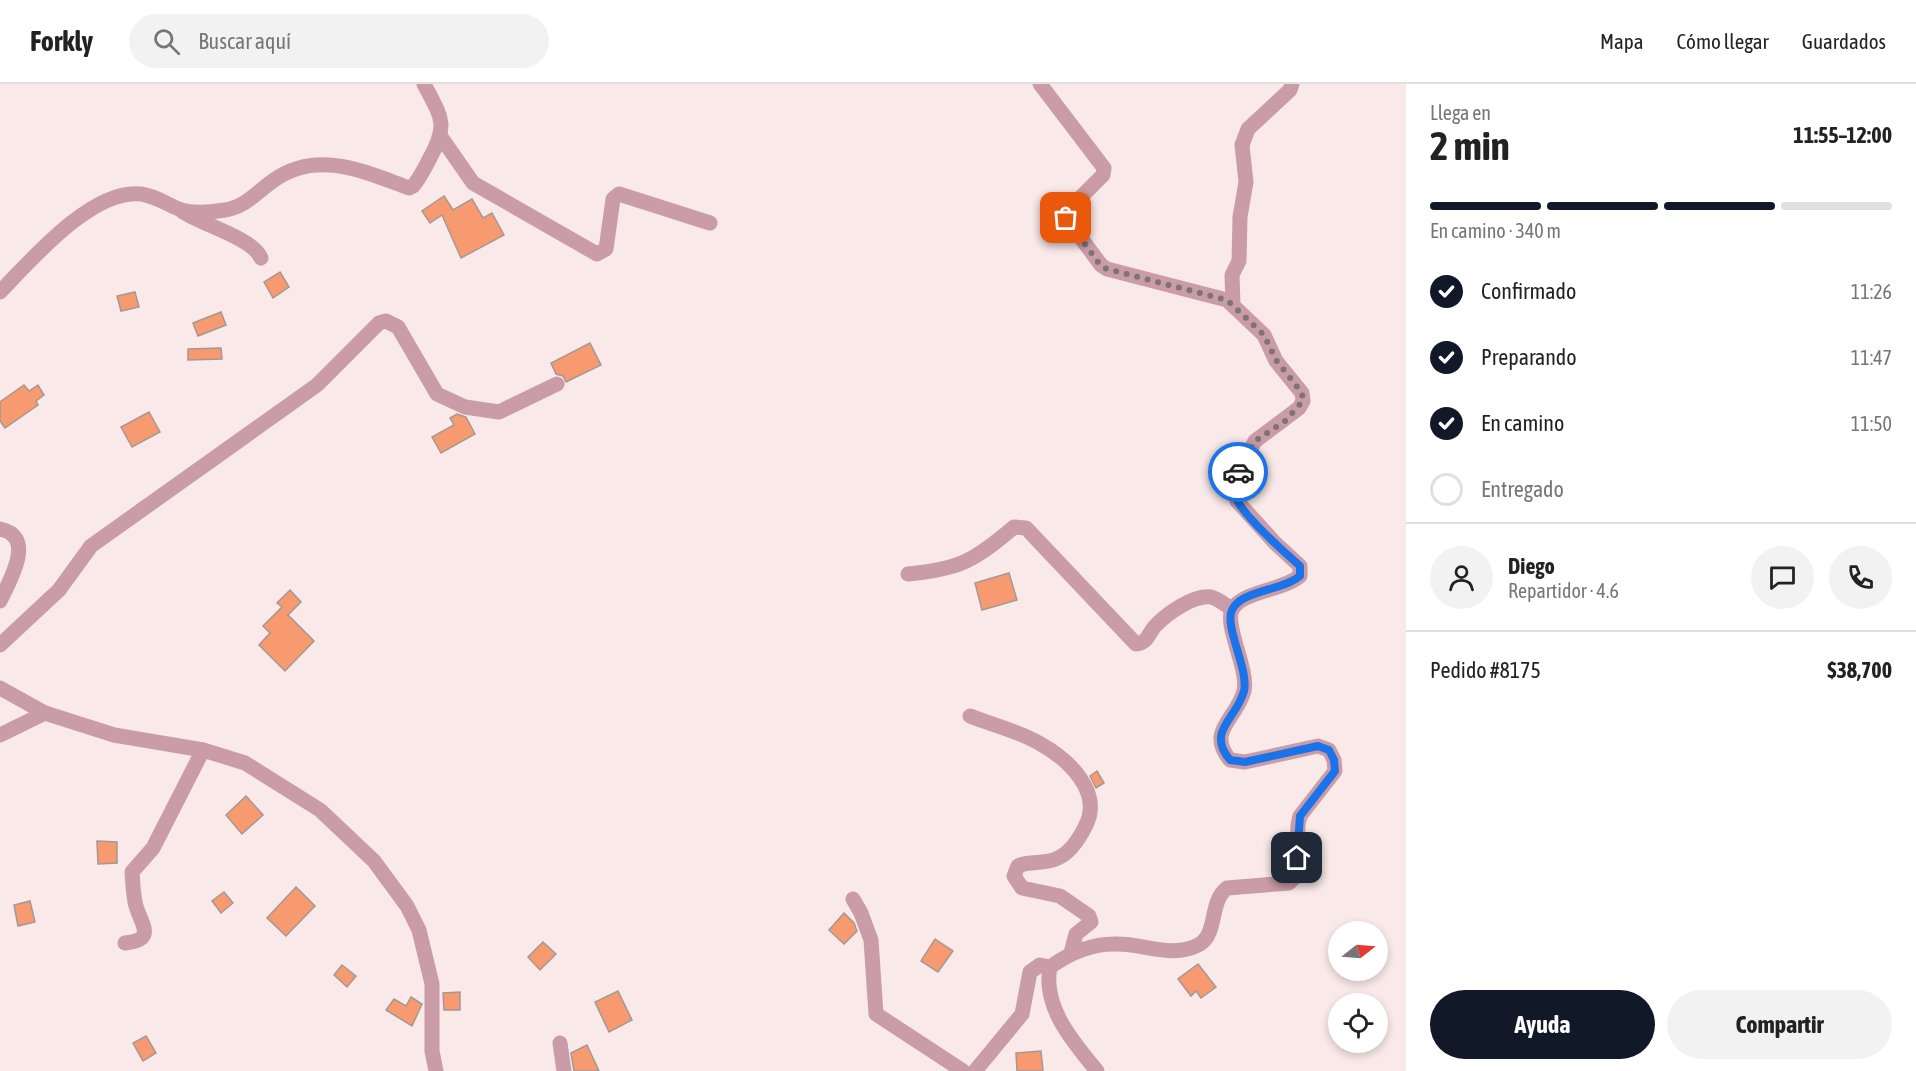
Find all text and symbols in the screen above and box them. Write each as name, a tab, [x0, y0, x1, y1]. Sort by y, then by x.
search box	[129, 14, 549, 68]
text: Forkly	[30, 25, 93, 57]
icon: search	[150, 25, 183, 58]
text: Buscar aquí	[198, 28, 291, 54]
text: Mapa	[1600, 29, 1644, 53]
text: Cómo llegar	[1677, 29, 1769, 53]
text: Guardados	[1802, 29, 1886, 53]
text: Llega en	[1430, 101, 1491, 124]
text: 11:55–12:00	[1793, 122, 1892, 148]
text: 2 min	[1430, 124, 1510, 168]
pin	[1040, 192, 1091, 243]
icon: bag	[1049, 201, 1082, 234]
text: En camino · 340 m	[1430, 219, 1561, 242]
icon: check	[1430, 275, 1463, 308]
text: Confirmado	[1481, 278, 1576, 304]
text: 11:26	[1851, 280, 1892, 303]
icon: check	[1430, 341, 1463, 374]
text: Preparando	[1481, 344, 1577, 370]
text: 11:47	[1851, 346, 1892, 369]
icon: check	[1430, 407, 1463, 440]
text: En camino	[1481, 410, 1564, 436]
text: 11:50	[1851, 412, 1892, 435]
courier	[1208, 442, 1268, 502]
icon: car	[1222, 456, 1255, 489]
text: Entregado	[1481, 476, 1564, 502]
button: person	[1430, 546, 1493, 609]
button: chat	[1751, 546, 1814, 609]
button: phone	[1829, 546, 1892, 609]
text: Diego	[1508, 553, 1555, 579]
text: Repartidor · 4.6	[1508, 579, 1619, 602]
text: Pedido #8175	[1430, 657, 1541, 683]
text: $38,700	[1827, 657, 1892, 683]
pin	[1271, 832, 1322, 883]
icon: home	[1280, 841, 1313, 874]
north arrow	[1328, 921, 1388, 981]
map controls	[1328, 921, 1388, 1053]
button: Ayuda	[1430, 990, 1655, 1059]
button: Compartir	[1667, 990, 1892, 1059]
button: locate	[1328, 993, 1388, 1053]

